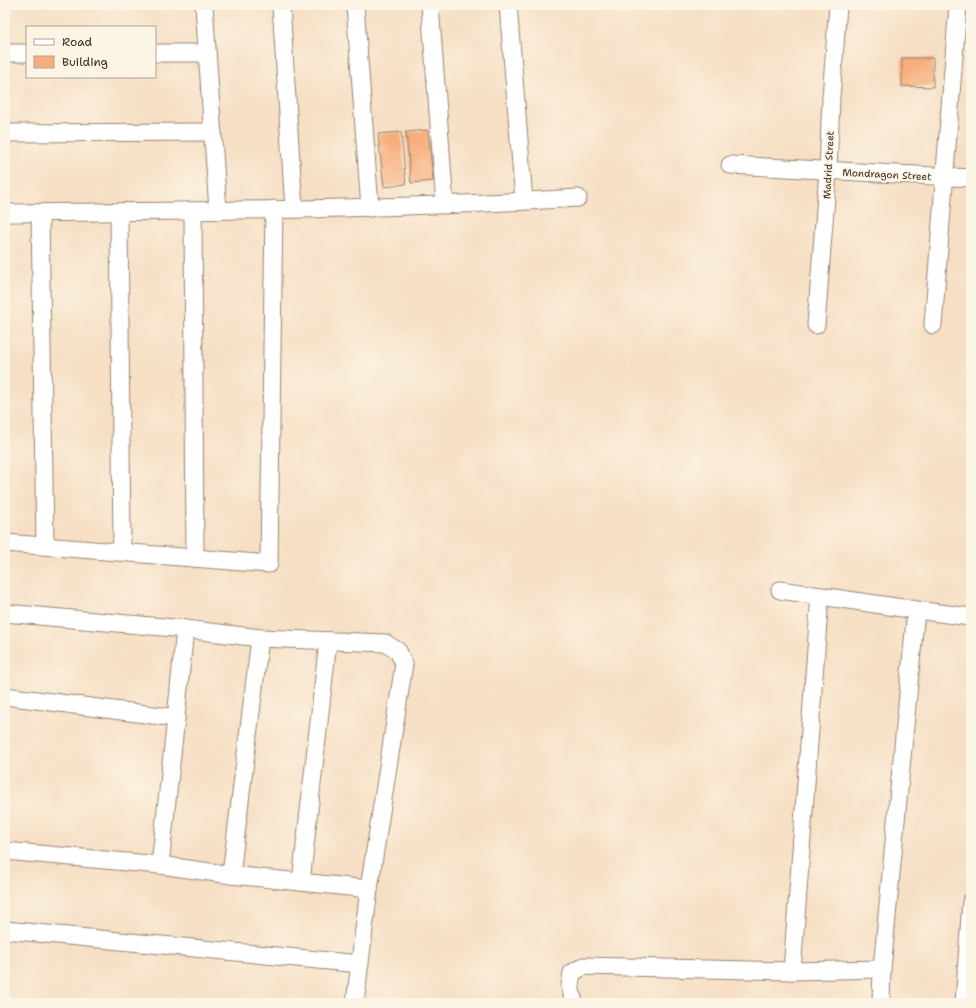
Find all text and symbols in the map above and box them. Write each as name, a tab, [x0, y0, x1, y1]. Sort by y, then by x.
legend	[26, 26, 156, 78]
text: Road	[62, 34, 93, 50]
text: Building	[62, 54, 108, 70]
street label: Madrid Street	[820, 131, 837, 199]
street label: Mondragon Street	[842, 166, 932, 183]

